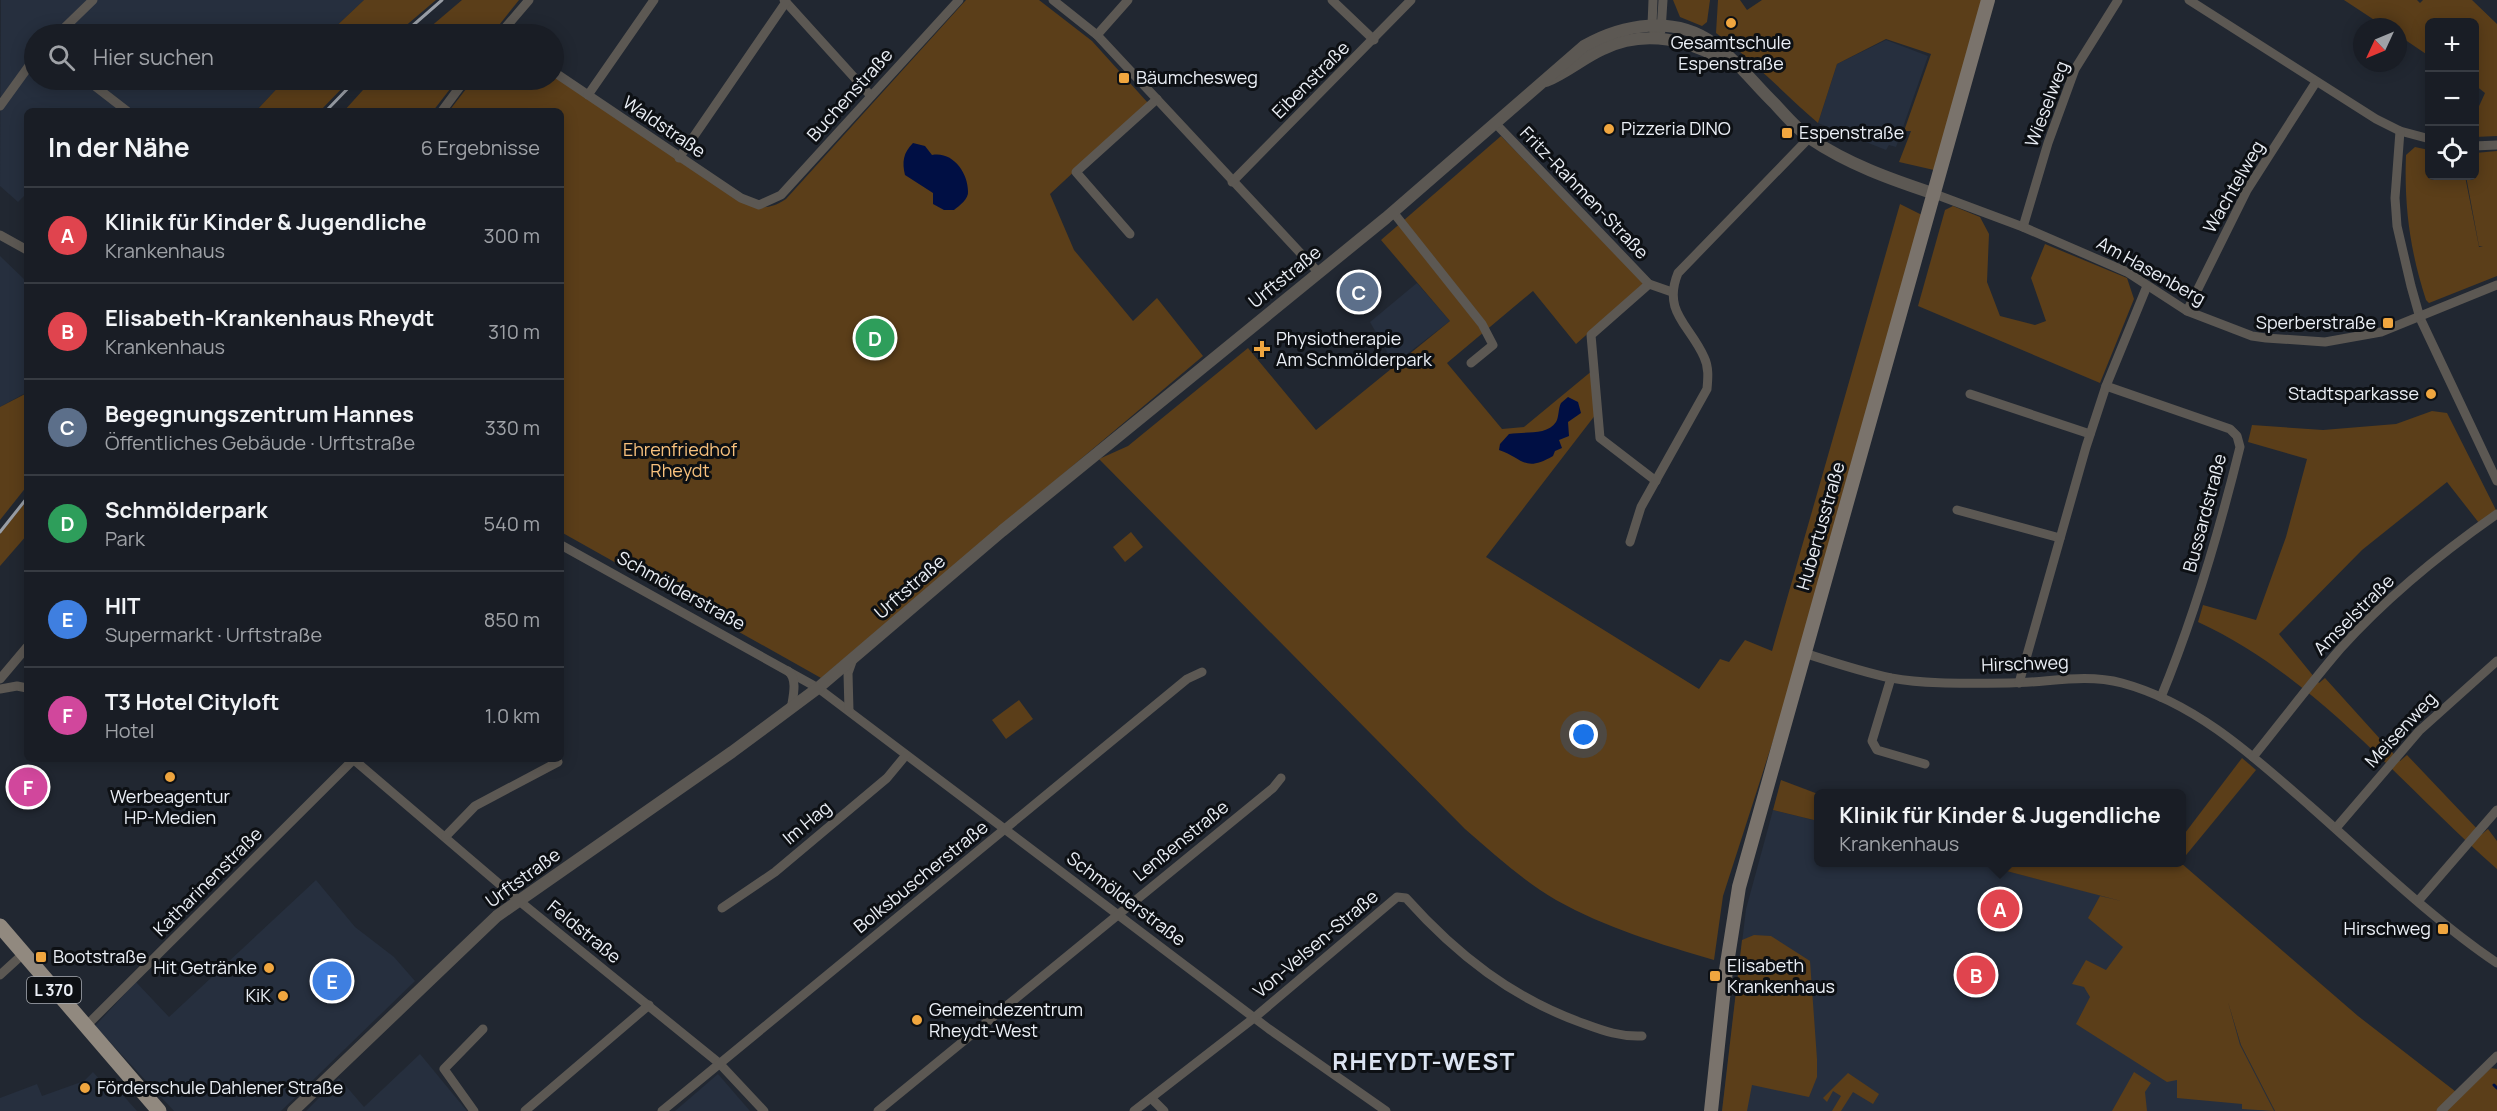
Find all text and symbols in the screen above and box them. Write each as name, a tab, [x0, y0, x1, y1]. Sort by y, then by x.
marker: Gesamtschule Espenstraße	[1724, 16, 1738, 30]
north arrow	[2353, 18, 2407, 72]
map controls	[2425, 18, 2479, 180]
button: +	[2425, 18, 2479, 72]
search box	[24, 24, 564, 90]
place label: Gesamtschule Espenstraße	[1671, 30, 1791, 75]
street label: Eibenstraße	[1266, 35, 1354, 123]
icon: search	[45, 41, 78, 74]
text: Hier suchen	[93, 42, 214, 72]
street label: Buchenstraße	[801, 43, 897, 146]
street label: Wieselweg	[2019, 57, 2073, 150]
place label: Bäumchesweg	[1136, 65, 1258, 89]
marker: Bäumchesweg	[1117, 71, 1131, 85]
button: −	[2425, 72, 2479, 126]
street label: Waldstraße	[618, 90, 711, 163]
place label: Pizzeria DINO	[1621, 116, 1731, 140]
place label: Espenstraße	[1799, 120, 1904, 144]
street label: Fritz-Rahmen-Straße	[1515, 121, 1654, 264]
marker: Pizzeria DINO	[1602, 122, 1616, 136]
marker: Espenstraße	[1780, 126, 1794, 140]
button: locate	[2425, 126, 2479, 180]
text: In der Nähe	[48, 129, 190, 165]
text: 6 Ergebnisse	[421, 134, 540, 161]
street label: Wachtelweg	[2197, 136, 2269, 237]
text: Klinik für Kinder & Jugendliche	[105, 207, 426, 237]
text: A	[61, 222, 74, 249]
text: 300 m	[484, 222, 540, 249]
street label: Am Hasenberg	[2093, 230, 2210, 310]
text: Krankenhaus	[105, 237, 225, 264]
street label: Urftstraße	[1243, 240, 1326, 313]
pin: C	[1340, 270, 1378, 314]
text: Elisabeth-Krankenhaus Rheydt	[105, 303, 434, 333]
place label: Sperberstraße	[2256, 310, 2376, 334]
pin: D	[856, 316, 894, 360]
marker: Sperberstraße	[2381, 316, 2395, 330]
text: B	[61, 318, 74, 345]
text: 310 m	[488, 318, 540, 345]
place label: Physiotherapie Am Schmölderpark	[1276, 326, 1433, 371]
text: Krankenhaus	[105, 333, 225, 360]
marker: Physiotherapie Am Schmölderpark	[1253, 340, 1271, 358]
place label: Stadtsparkasse	[2288, 381, 2419, 405]
marker: Stadtsparkasse	[2424, 387, 2438, 401]
text: Begegnungszentrum Hannes	[105, 399, 414, 429]
text: C	[60, 414, 75, 441]
text: 330 m	[485, 414, 540, 441]
text: Öffentliches Gebäude · Urftstraße	[105, 429, 415, 456]
park label: Ehrenfriedhof Rheydt	[623, 437, 738, 482]
street label: Bussardstraße	[2177, 451, 2231, 575]
street label: Hubertusstraße	[1790, 459, 1850, 593]
text: Schmölderpark	[105, 495, 268, 525]
text: D	[60, 510, 75, 537]
text: 540 m	[484, 510, 540, 537]
text: Park	[105, 525, 145, 552]
street label: Schmölderstraße	[613, 545, 750, 635]
street label: Urftstraße	[869, 549, 950, 624]
street label: Amselstraße	[2308, 569, 2399, 660]
text: HIT	[105, 591, 140, 621]
text: E	[62, 606, 73, 633]
text: 850 m	[484, 606, 540, 633]
text: Supermarkt · Urftstraße	[105, 621, 322, 648]
street label: Hirschweg	[1981, 649, 2069, 677]
street label: Meisenweg	[2359, 686, 2441, 772]
text: T3 Hotel Cityloft	[105, 687, 279, 717]
text: F	[62, 702, 73, 729]
text: 1.0 km	[485, 702, 540, 729]
text: Hotel	[105, 717, 155, 744]
your location	[1569, 720, 1598, 749]
pin: F	[9, 764, 48, 810]
marker: Werbeagentur HP-Medien	[163, 770, 177, 784]
place label: Werbeagentur HP-Medien	[110, 784, 230, 829]
popup	[1814, 789, 2186, 867]
street label: Lenßenstraße	[1128, 794, 1233, 886]
street label: Im Hag	[777, 795, 836, 849]
text: Klinik für Kinder & Jugendliche	[1839, 800, 2161, 830]
street label: Bolksbuscherstraße	[848, 815, 993, 938]
street label: Katharinenstraße	[148, 822, 267, 941]
text: Krankenhaus	[1839, 830, 1959, 857]
street label: Urftstraße	[480, 842, 565, 912]
street label: Schmölderstraße	[1062, 846, 1191, 951]
street label: Von-Velsen-Straße	[1248, 884, 1383, 1003]
pin: A	[1980, 886, 2020, 932]
street label: Feldstraße	[543, 894, 626, 968]
place label: Hirschweg	[2344, 916, 2431, 940]
marker: Hirschweg	[2436, 922, 2450, 936]
place label: Bootstraße	[53, 944, 147, 968]
marker: Bootstraße	[34, 950, 48, 964]
pin: B	[1956, 952, 1996, 998]
place label: Elisabeth Krankenhaus	[1727, 953, 1835, 998]
place label: Hit Getränke	[153, 955, 257, 979]
pin: E	[312, 958, 352, 1004]
marker: Hit Getränke	[262, 961, 276, 975]
marker: Elisabeth Krankenhaus	[1708, 969, 1722, 983]
road number: L 370	[27, 977, 81, 1003]
place label: KiK	[245, 983, 271, 1007]
marker: KiK	[276, 989, 290, 1003]
place label: Gemeindezentrum Rheydt-West	[929, 997, 1083, 1042]
marker: Gemeindezentrum Rheydt-West	[910, 1013, 924, 1027]
district label: RHEYDT-WEST	[1332, 1044, 1516, 1077]
place label: Förderschule Dahlener Straße	[97, 1075, 343, 1099]
marker: Förderschule Dahlener Straße	[78, 1081, 92, 1095]

